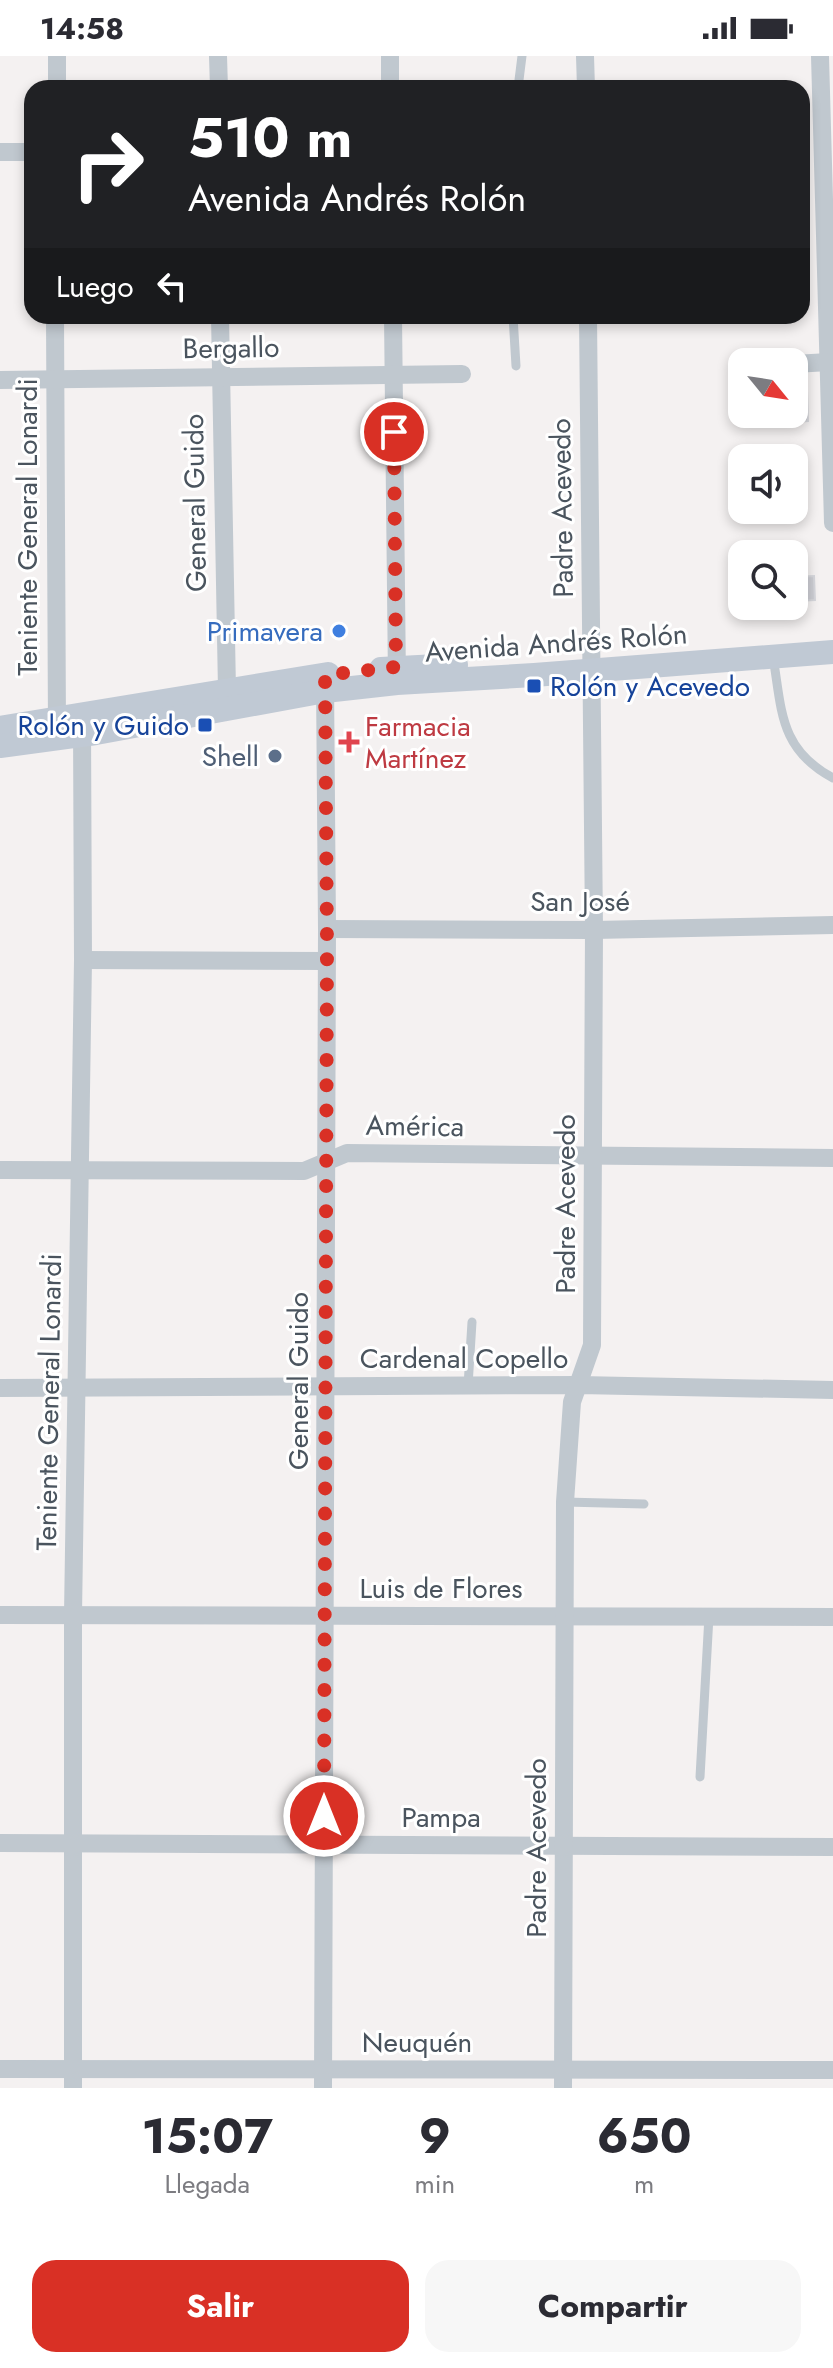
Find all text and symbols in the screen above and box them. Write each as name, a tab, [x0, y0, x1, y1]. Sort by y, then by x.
text: 14:58	[40, 7, 124, 50]
text: 510 m	[188, 97, 352, 178]
icon: right	[56, 112, 160, 216]
text: Avenida Andrés Rolón	[188, 172, 526, 224]
icon: left	[150, 264, 194, 308]
text: Luego	[56, 265, 134, 308]
street label: Bergallo	[182, 327, 280, 369]
north arrow	[728, 348, 808, 428]
map controls	[728, 348, 808, 620]
street label: Teniente General Lonardi	[7, 378, 48, 676]
pin	[360, 398, 428, 466]
icon: arrive	[372, 410, 416, 454]
street label: General Guido	[173, 414, 217, 592]
street label: Padre Acevedo	[540, 418, 584, 598]
button: sound	[728, 444, 808, 524]
button: search	[728, 540, 808, 620]
place label: Primavera	[207, 611, 323, 652]
street label: Avenida Andrés Rolón	[423, 613, 689, 673]
marker: Primavera	[330, 622, 348, 640]
place label: Rolón y Acevedo	[550, 666, 750, 707]
marker: Rolón y Acevedo	[525, 677, 543, 695]
place label: Rolón y Guido	[18, 705, 189, 746]
place label: Farmacia Martínez	[365, 706, 471, 779]
marker: Rolón y Guido	[196, 716, 214, 734]
marker: Farmacia Martínez	[340, 733, 358, 751]
place label: Shell	[202, 736, 259, 777]
marker: Shell	[266, 747, 284, 765]
street label: San José	[530, 881, 630, 922]
street label: América	[365, 1105, 465, 1147]
street label: Padre Acevedo	[545, 1114, 586, 1294]
street label: Teniente General Lonardi	[26, 1253, 72, 1551]
street label: General Guido	[278, 1292, 319, 1470]
street label: Cardenal Copello	[360, 1338, 568, 1379]
street label: Luis de Flores	[359, 1568, 523, 1609]
street label: Padre Acevedo	[516, 1758, 557, 1938]
position arrow	[282, 1774, 366, 1858]
street label: Pampa	[401, 1797, 481, 1838]
street label: Neuquén	[362, 2022, 472, 2063]
text: 15:07	[141, 2102, 273, 2171]
text: 9	[419, 2102, 451, 2171]
text: 650	[597, 2102, 692, 2171]
text: Llegada	[164, 2165, 250, 2203]
text: min	[414, 2165, 455, 2203]
text: m	[634, 2165, 654, 2203]
button: Salir	[32, 2260, 409, 2352]
button: Compartir	[425, 2260, 801, 2352]

